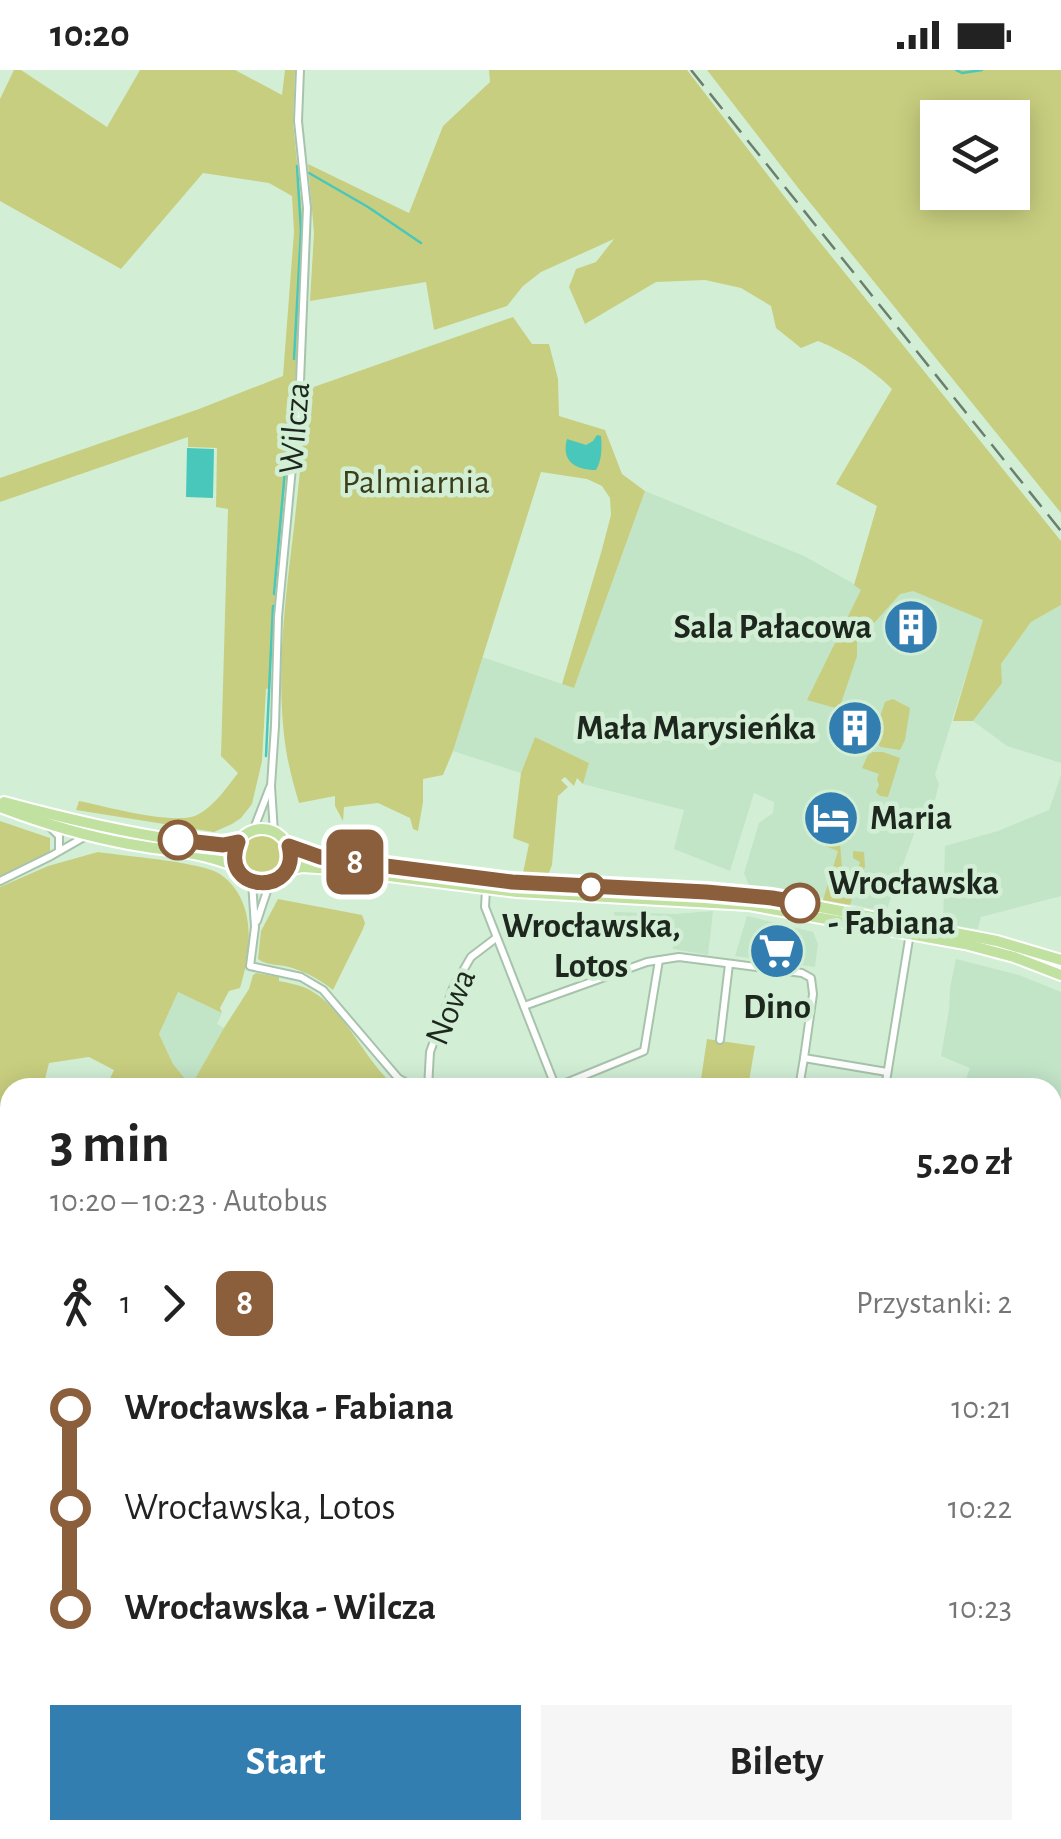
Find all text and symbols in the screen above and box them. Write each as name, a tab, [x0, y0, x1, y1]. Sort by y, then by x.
text: 10:20	[50, 16, 130, 54]
map controls	[920, 100, 1030, 210]
button: layers	[920, 100, 1030, 210]
street label: Wilcza	[274, 380, 316, 476]
park label: Palmiarnia	[342, 465, 490, 500]
building icon: Sala Pałacowa	[881, 597, 941, 657]
place label: Sala Pałacowa	[674, 610, 872, 645]
building icon: Mała Marysieńka	[825, 698, 885, 758]
place label: Mała Marysieńka	[576, 711, 816, 746]
hotel icon: Maria	[801, 788, 861, 848]
place label: Maria	[870, 801, 952, 836]
unlabelled marker	[159, 821, 197, 859]
line badge: 8	[322, 830, 388, 894]
text: 8	[346, 845, 364, 880]
place label: Wrocławska - Fabiana	[828, 866, 999, 941]
marker: Wrocławska, Lotos	[578, 874, 604, 900]
marker: Wrocławska - Fabiana	[781, 884, 819, 922]
place label: Wrocławska, Lotos	[501, 909, 681, 984]
supermarket icon: Dino	[747, 921, 807, 981]
street label: Nowa	[419, 964, 483, 1050]
place label: Dino	[743, 990, 811, 1025]
text: 3 min	[50, 1117, 170, 1172]
text: 5.20 zł	[916, 1144, 1012, 1182]
text: 10:20 – 10:23 · Autobus	[50, 1185, 328, 1217]
icon: walk	[50, 1276, 105, 1331]
icon: forward	[146, 1276, 201, 1331]
text: 8	[236, 1286, 253, 1321]
text: 1	[120, 1287, 131, 1319]
text: Przystanki: 2	[856, 1287, 1012, 1319]
text: Wrocławska - Fabiana	[124, 1389, 454, 1427]
text: 10:21	[951, 1392, 1012, 1424]
text: Wrocławska, Lotos	[124, 1489, 396, 1527]
text: 10:22	[948, 1492, 1012, 1524]
text: Wrocławska - Wilcza	[124, 1589, 436, 1627]
text: 10:23	[949, 1592, 1012, 1624]
button: Start	[50, 1705, 521, 1820]
button: Bilety	[541, 1705, 1012, 1820]

